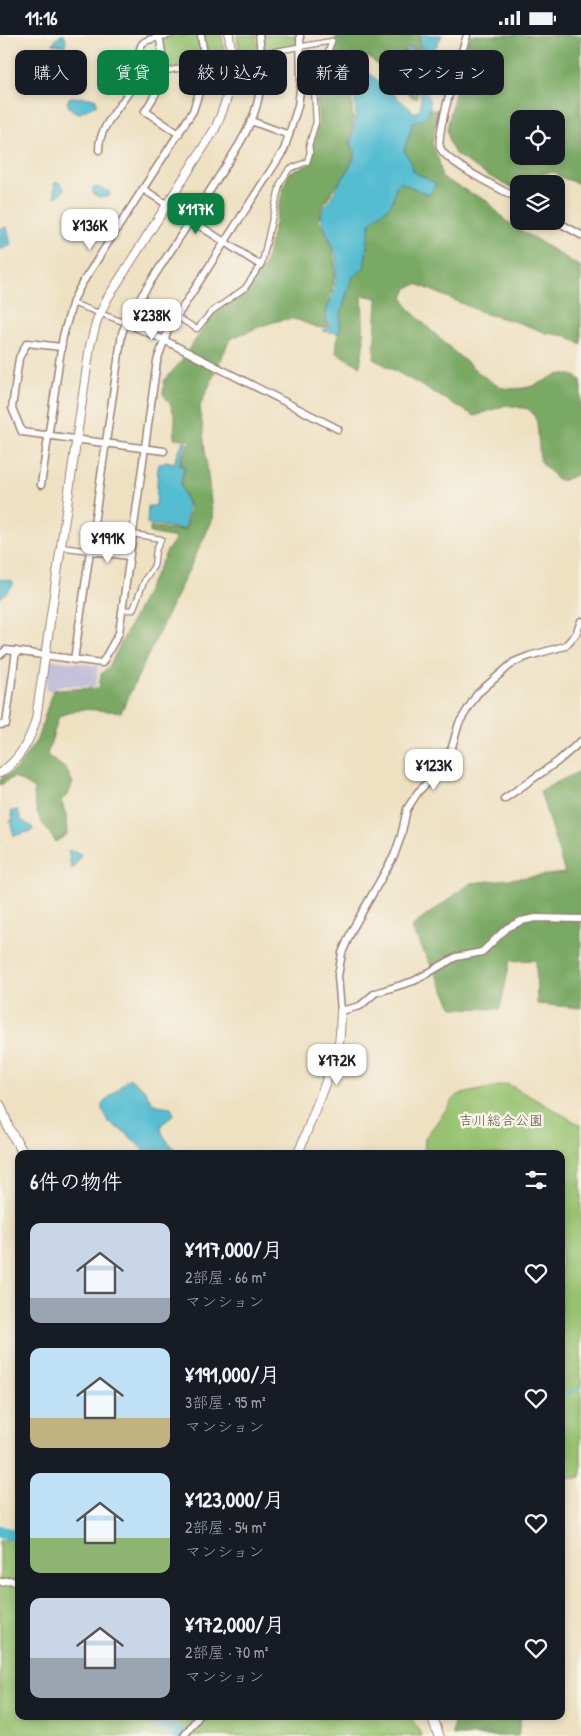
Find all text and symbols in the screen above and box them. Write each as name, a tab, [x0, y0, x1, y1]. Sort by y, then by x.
text: 11:16	[25, 5, 58, 31]
chip: 購入	[15, 50, 87, 95]
chip: 賃貸	[97, 50, 169, 95]
chip: 絞り込み	[179, 50, 287, 95]
chip: 新着	[297, 50, 369, 95]
chip: マンション	[379, 50, 504, 95]
map controls	[510, 110, 565, 230]
button: locate	[510, 110, 565, 165]
button: layers	[510, 175, 565, 230]
pin: ¥117K	[161, 193, 231, 235]
text: ¥117K	[178, 198, 214, 220]
pin: ¥136K	[55, 209, 125, 251]
text: ¥136K	[72, 214, 108, 236]
pin: ¥238K	[117, 299, 187, 341]
text: ¥238K	[133, 304, 171, 326]
pin: ¥191K	[73, 521, 143, 564]
text: ¥191K	[91, 527, 125, 549]
pin: ¥123K	[399, 749, 469, 791]
text: ¥123K	[416, 754, 452, 776]
pin: ¥172K	[302, 1043, 372, 1086]
text: ¥172K	[318, 1049, 356, 1071]
park label: 吉川総合公園	[459, 1110, 543, 1129]
icon: filters	[522, 1166, 550, 1194]
text: 6件の物件	[30, 1167, 122, 1196]
text: ¥117,000/月	[185, 1235, 283, 1264]
icon: home	[70, 1243, 130, 1303]
icon: heart	[522, 1259, 550, 1287]
text: 2部屋 · 66 m²	[185, 1266, 266, 1288]
text: マンション	[185, 1290, 264, 1312]
text: ¥191,000/月	[185, 1360, 280, 1389]
icon: home	[70, 1368, 130, 1428]
icon: heart	[522, 1384, 550, 1412]
text: 3部屋 · 95 m²	[185, 1391, 266, 1413]
text: マンション	[185, 1415, 264, 1437]
text: ¥123,000/月	[185, 1485, 284, 1514]
icon: home	[70, 1493, 130, 1553]
icon: heart	[522, 1509, 550, 1537]
text: 2部屋 · 54 m²	[185, 1516, 266, 1538]
text: マンション	[185, 1540, 264, 1562]
text: ¥172,000/月	[185, 1610, 285, 1639]
icon: home	[70, 1618, 130, 1678]
icon: heart	[522, 1634, 550, 1662]
text: 2部屋 · 70 m²	[185, 1641, 268, 1663]
text: マンション	[185, 1665, 264, 1687]

